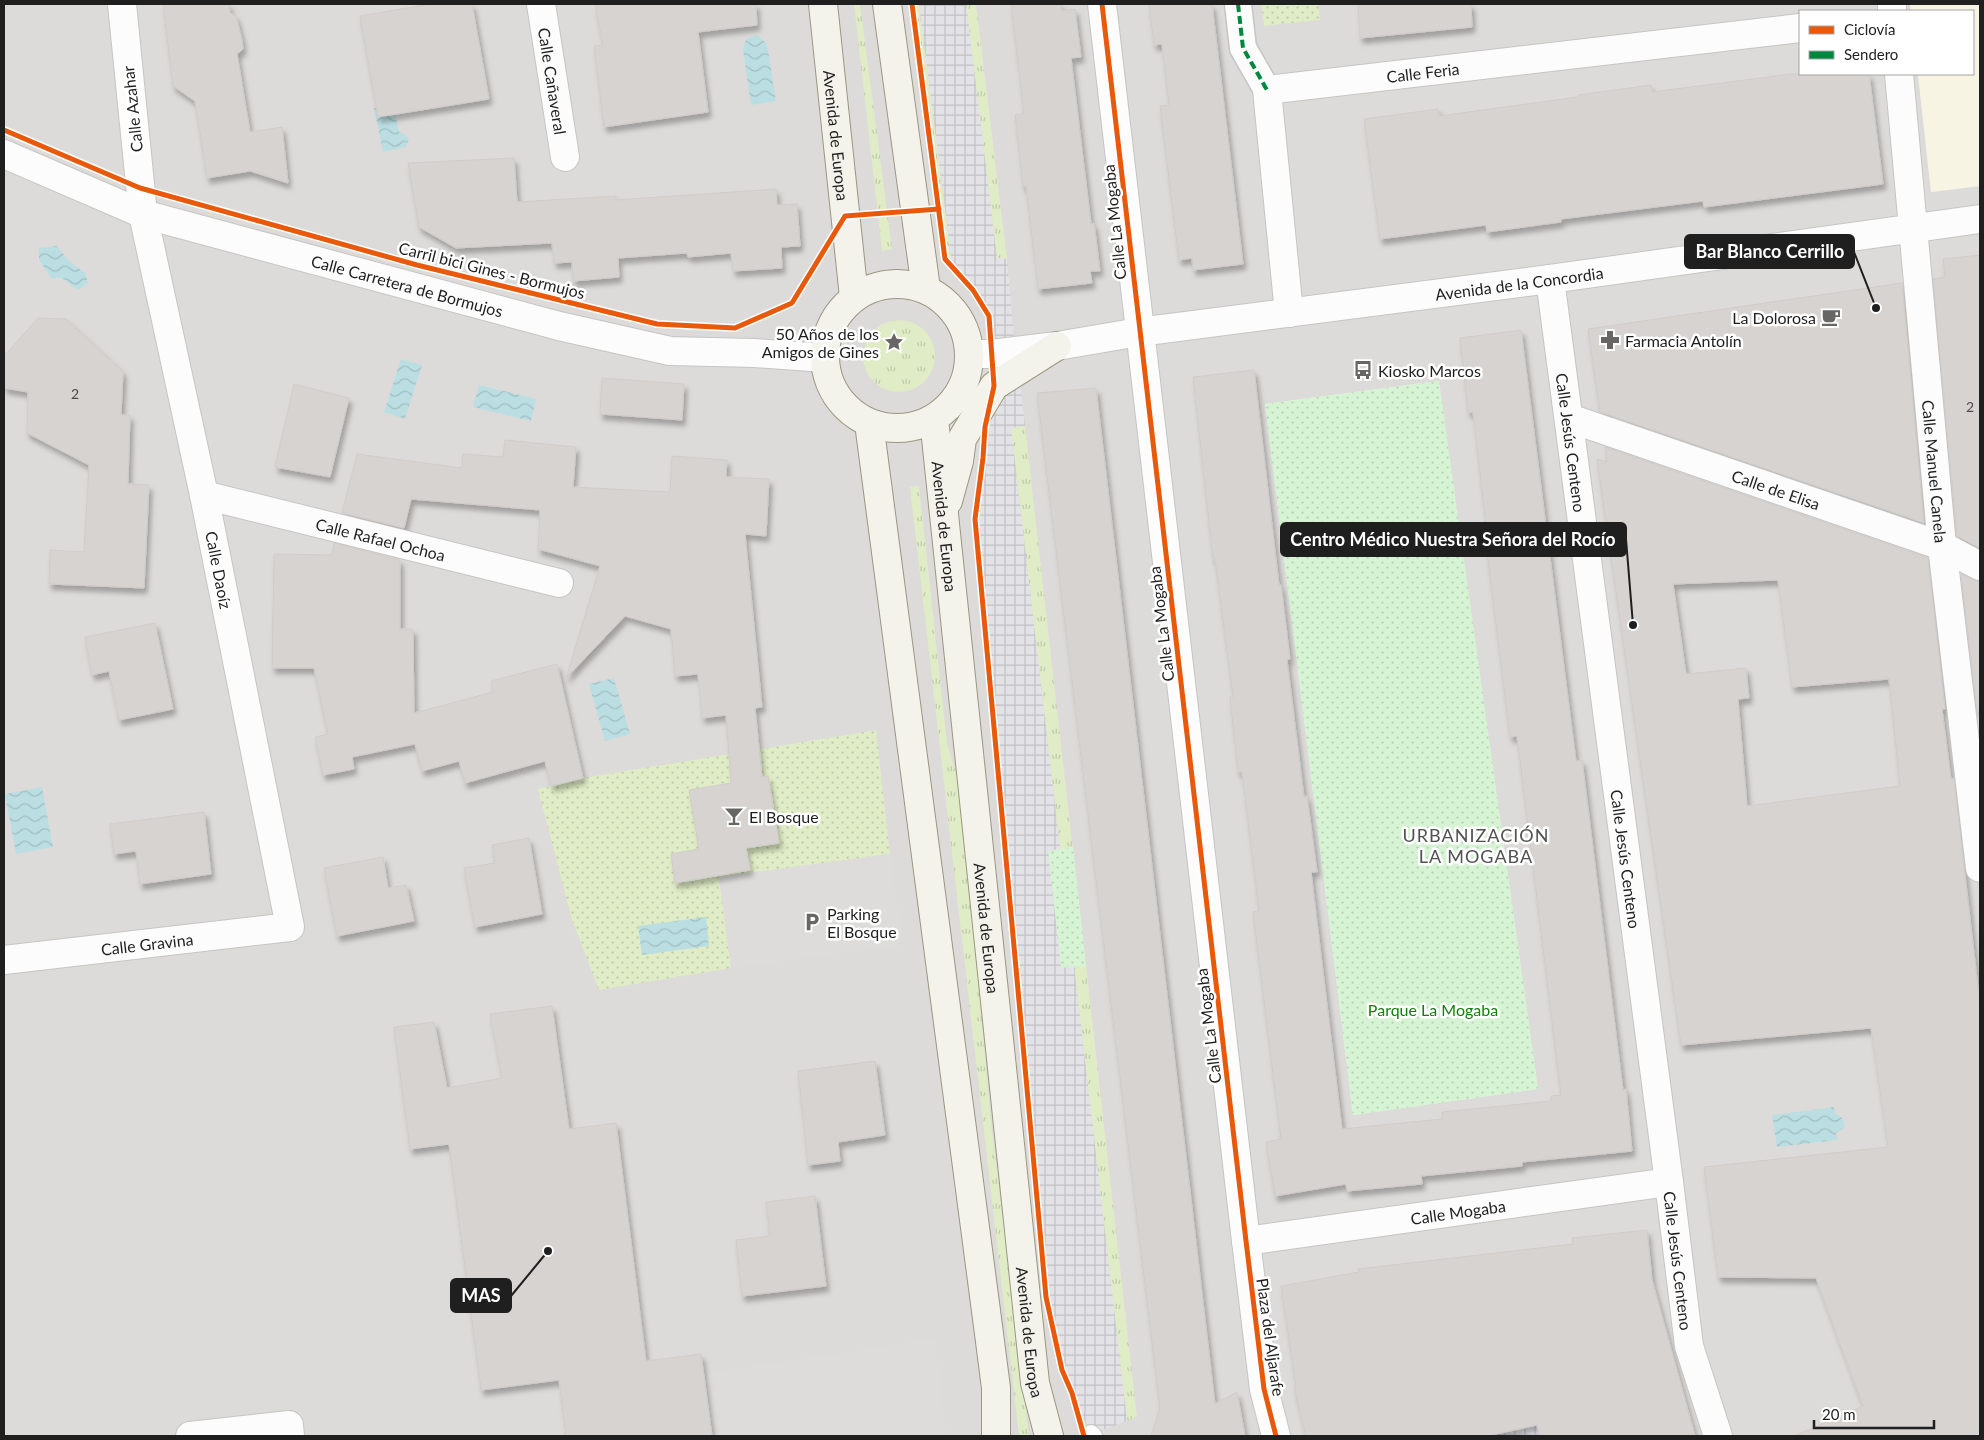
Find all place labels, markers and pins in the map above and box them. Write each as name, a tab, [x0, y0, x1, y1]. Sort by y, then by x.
callout: Bar Blanco Cerrillo	[1685, 235, 1854, 268]
cafe icon: La Dolorosa	[1820, 306, 1842, 328]
place label: La Dolorosa	[1732, 308, 1816, 327]
place label: 50 Años de los Amigos de Gines	[762, 324, 879, 361]
pharmacy icon: Farmacia Antolín	[1599, 329, 1621, 351]
place icon: 50 Años de los Amigos de Gines	[883, 331, 905, 353]
place label: Farmacia Antolín	[1625, 331, 1742, 350]
bus stop icon: Kiosko Marcos	[1352, 359, 1374, 381]
place label: Kiosko Marcos	[1378, 361, 1481, 380]
callout: Centro Médico Nuestra Señora del Rocío	[1281, 523, 1626, 556]
bar icon: El Bosque	[723, 805, 745, 827]
place label: El Bosque	[749, 807, 819, 826]
place label: Parking El Bosque	[827, 904, 897, 941]
parking icon: Parking El Bosque	[801, 911, 823, 933]
callout: MAS	[451, 1279, 511, 1312]

